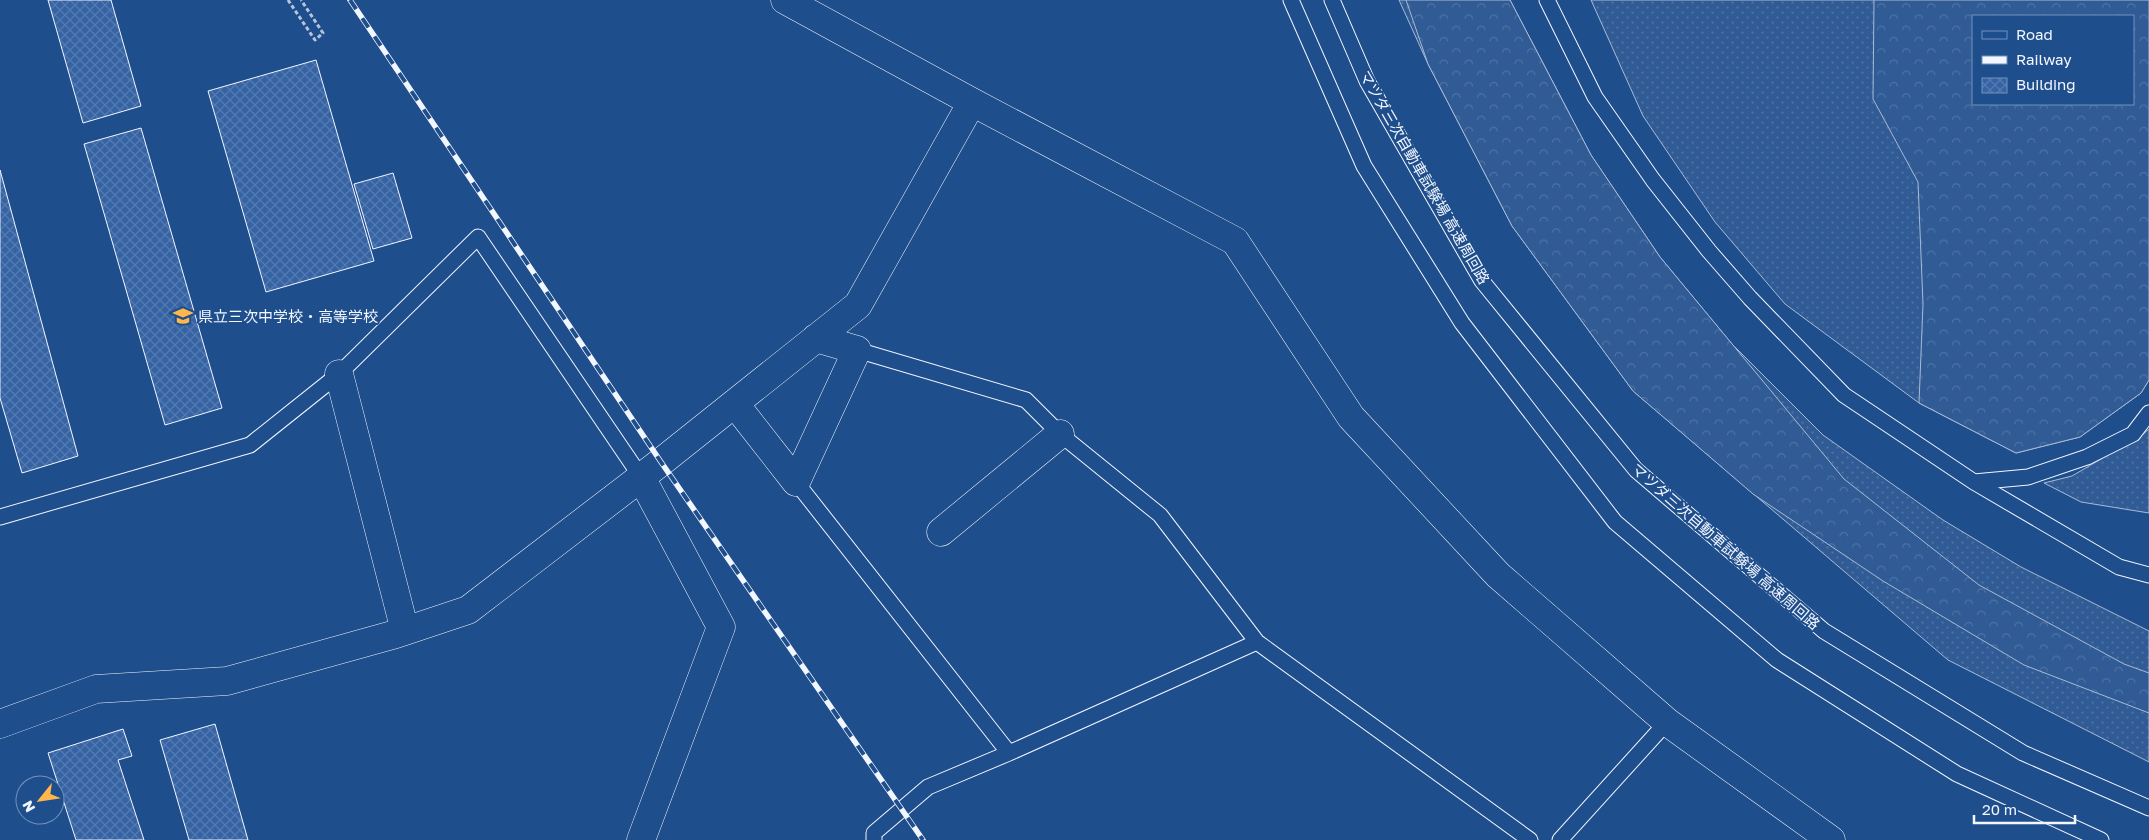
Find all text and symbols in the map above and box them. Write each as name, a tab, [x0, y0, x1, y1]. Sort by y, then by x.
legend	[1972, 15, 2134, 105]
text: Road	[2016, 25, 2053, 43]
text: Railway	[2016, 50, 2072, 68]
street label: マツダ三次自動車試験場 高速周回路	[1356, 67, 1494, 287]
text: Building	[2016, 75, 2076, 93]
school or university icon: 県立三次中学校・高等学校	[172, 305, 194, 327]
place label: 県立三次中学校・高等学校	[198, 307, 378, 325]
street label: マツダ三次自動車試験場 高速周回路	[1628, 459, 1824, 633]
north arrow	[15, 775, 65, 825]
scale bar	[1974, 792, 2075, 824]
text: N	[18, 798, 38, 816]
text: 20 m	[1982, 800, 2017, 818]

